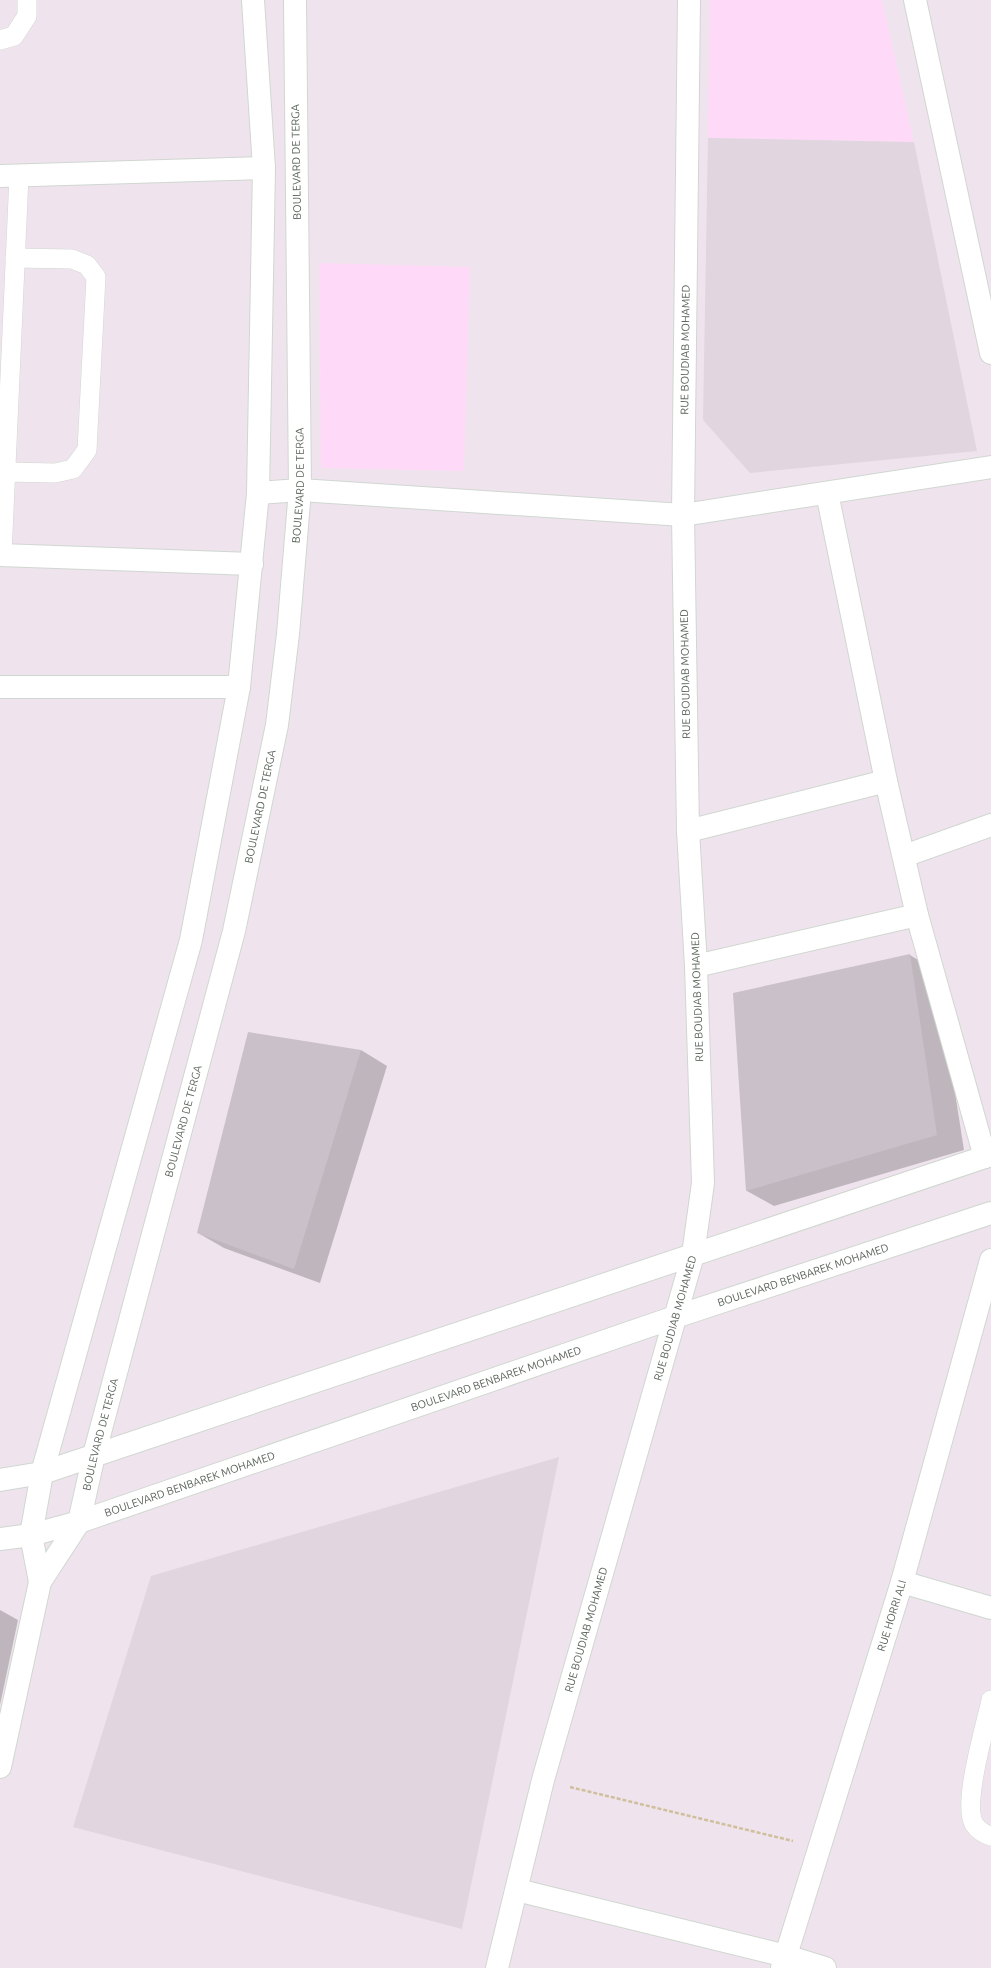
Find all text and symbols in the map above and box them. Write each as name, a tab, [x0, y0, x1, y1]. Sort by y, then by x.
street label: BOULEVARD DE TERGA	[289, 103, 303, 220]
street label: RUE BOUDIAB MOHAMED	[678, 284, 692, 415]
street label: BOULEVARD DE TERGA	[290, 427, 306, 544]
street label: RUE BOUDIAB MOHAMED	[678, 609, 692, 739]
street label: BOULEVARD DE TERGA	[242, 748, 278, 864]
street label: RUE BOUDIAB MOHAMED	[689, 932, 705, 1062]
street label: BOULEVARD DE TERGA	[162, 1063, 204, 1179]
street label: BOULEVARD BENBAREK MOHAMED	[716, 1241, 890, 1309]
street label: RUE BOUDIAB MOHAMED	[651, 1254, 699, 1382]
street label: BOULEVARD BENBAREK MOHAMED	[409, 1344, 583, 1413]
street label: BOULEVARD DE TERGA	[80, 1376, 120, 1492]
street label: BOULEVARD BENBAREK MOHAMED	[103, 1449, 277, 1519]
street label: RUE BOUDIAB MOHAMED	[562, 1565, 610, 1694]
street label: RUE HORRI ALI	[875, 1579, 908, 1653]

